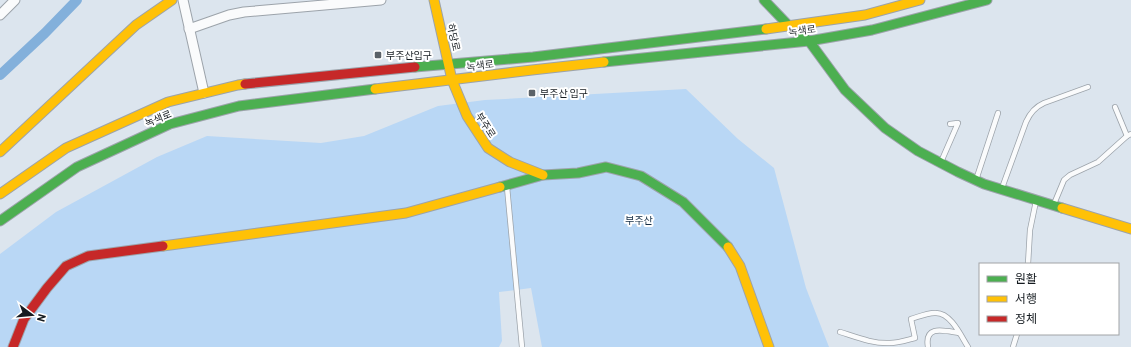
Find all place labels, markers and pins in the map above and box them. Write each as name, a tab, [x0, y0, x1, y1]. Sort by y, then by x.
place label: 부주산입구	[386, 49, 432, 61]
marker: 부주산입구	[373, 50, 383, 60]
place label: 부주산 입구	[540, 87, 588, 99]
marker: 부주산 입구	[527, 88, 537, 98]

